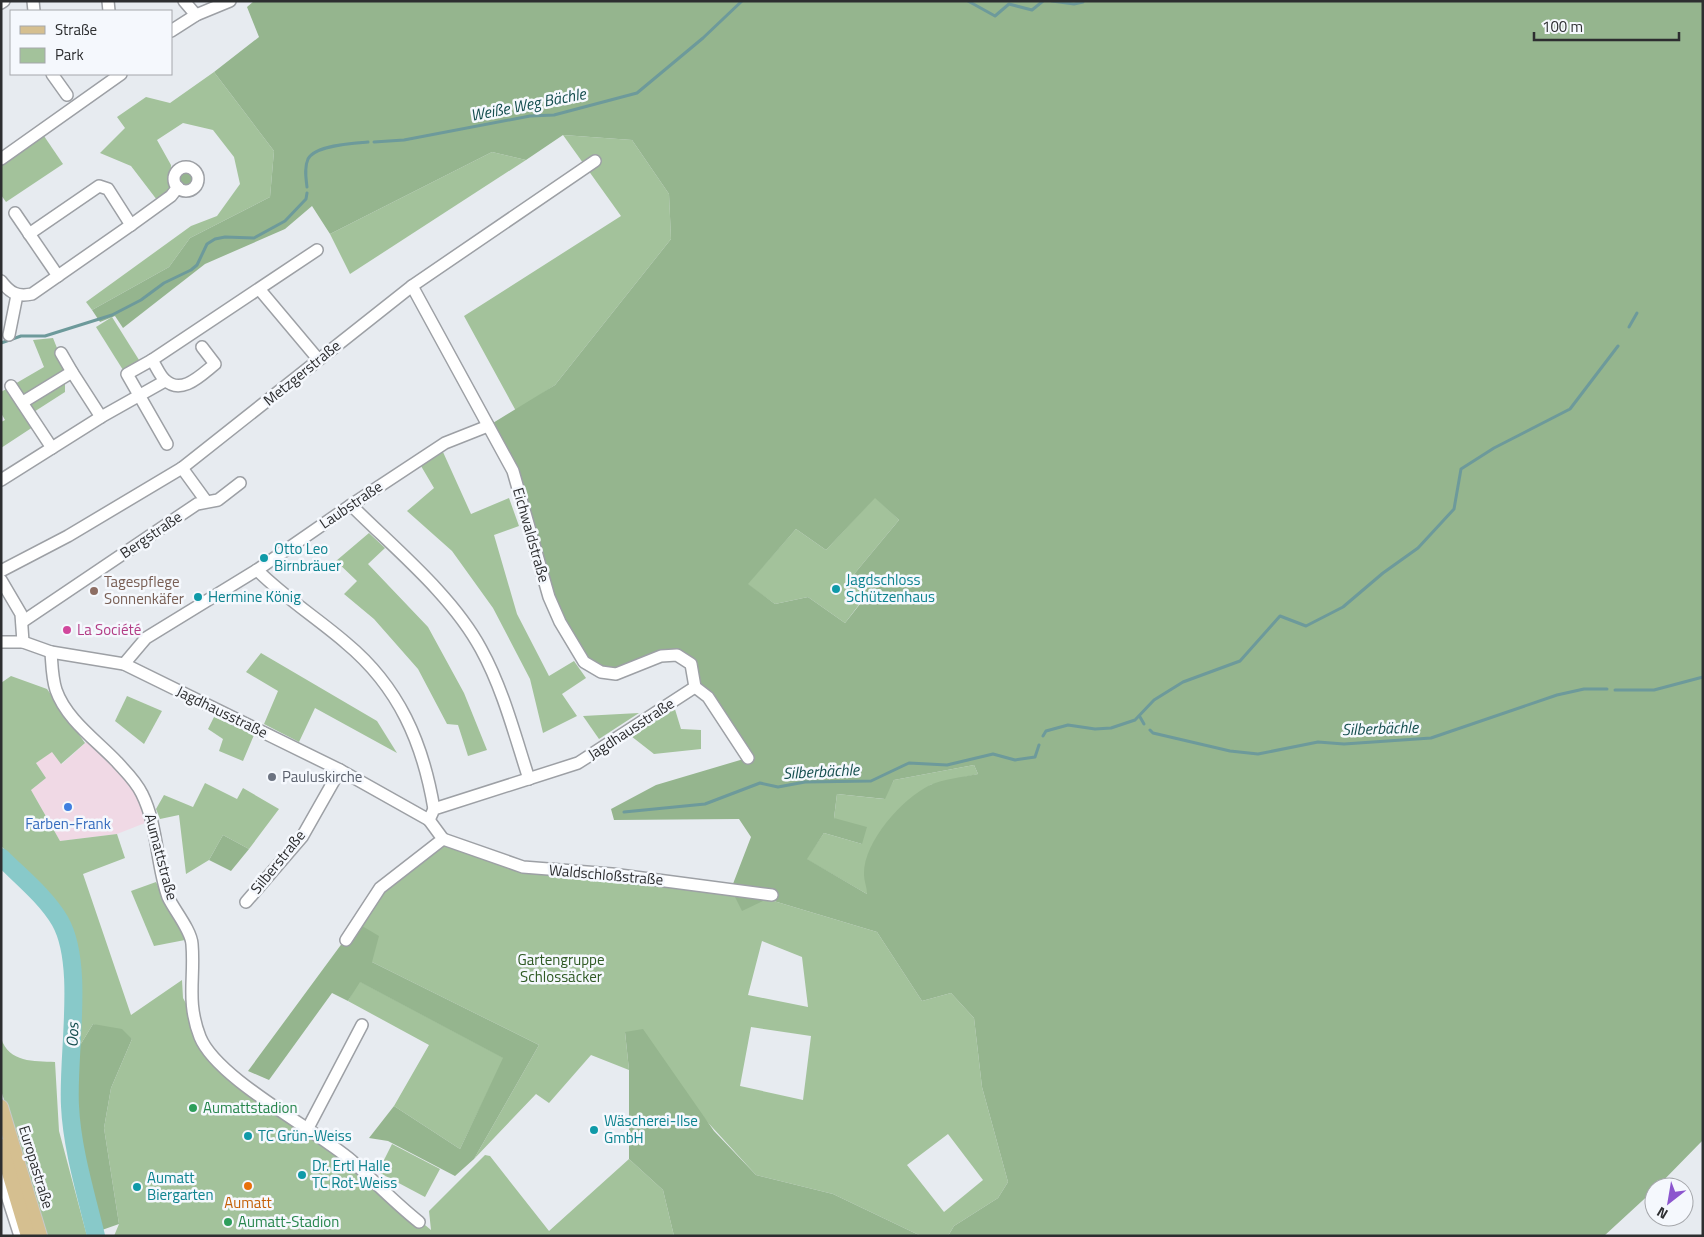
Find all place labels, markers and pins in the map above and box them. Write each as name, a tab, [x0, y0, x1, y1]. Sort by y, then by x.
place label: Otto Leo Birnbräuer	[274, 537, 341, 577]
marker: Otto Leo Birnbräuer	[258, 552, 270, 564]
place label: Jagdschloss Schützenhaus	[846, 568, 935, 608]
place label: Tagespflege Sonnenkäfer	[104, 570, 184, 610]
marker: Jagdschloss Schützenhaus	[830, 583, 842, 595]
marker: Tagespflege Sonnenkäfer	[88, 585, 100, 597]
place label: Hermine König	[208, 585, 301, 608]
marker: Hermine König	[192, 591, 204, 603]
place label: La Société	[77, 618, 141, 641]
marker: La Société	[61, 624, 73, 636]
place label: Pauluskirche	[282, 765, 362, 788]
marker: Pauluskirche	[266, 771, 278, 783]
marker: Farben-Frank	[62, 801, 74, 813]
place label: Farben-Frank	[25, 812, 111, 835]
place label: Aumattstadion	[203, 1096, 297, 1119]
marker: Aumattstadion	[187, 1102, 199, 1114]
place label: Wäscherei-Ilse GmbH	[604, 1109, 698, 1149]
place label: TC Grün-Weiss	[258, 1124, 352, 1147]
marker: Wäscherei-Ilse GmbH	[588, 1124, 600, 1136]
marker: TC Grün-Weiss	[242, 1130, 254, 1142]
place label: Dr. Ertl Halle TC Rot-Weiss	[312, 1154, 397, 1194]
place label: Aumatt Biergarten	[147, 1166, 214, 1206]
marker: Dr. Ertl Halle TC Rot-Weiss	[296, 1169, 308, 1181]
marker: Aumatt	[242, 1180, 254, 1192]
marker: Aumatt Biergarten	[131, 1181, 143, 1193]
place label: Aumatt	[224, 1191, 272, 1214]
place label: Aumatt-Stadion	[238, 1210, 339, 1233]
marker: Aumatt-Stadion	[222, 1216, 234, 1228]

